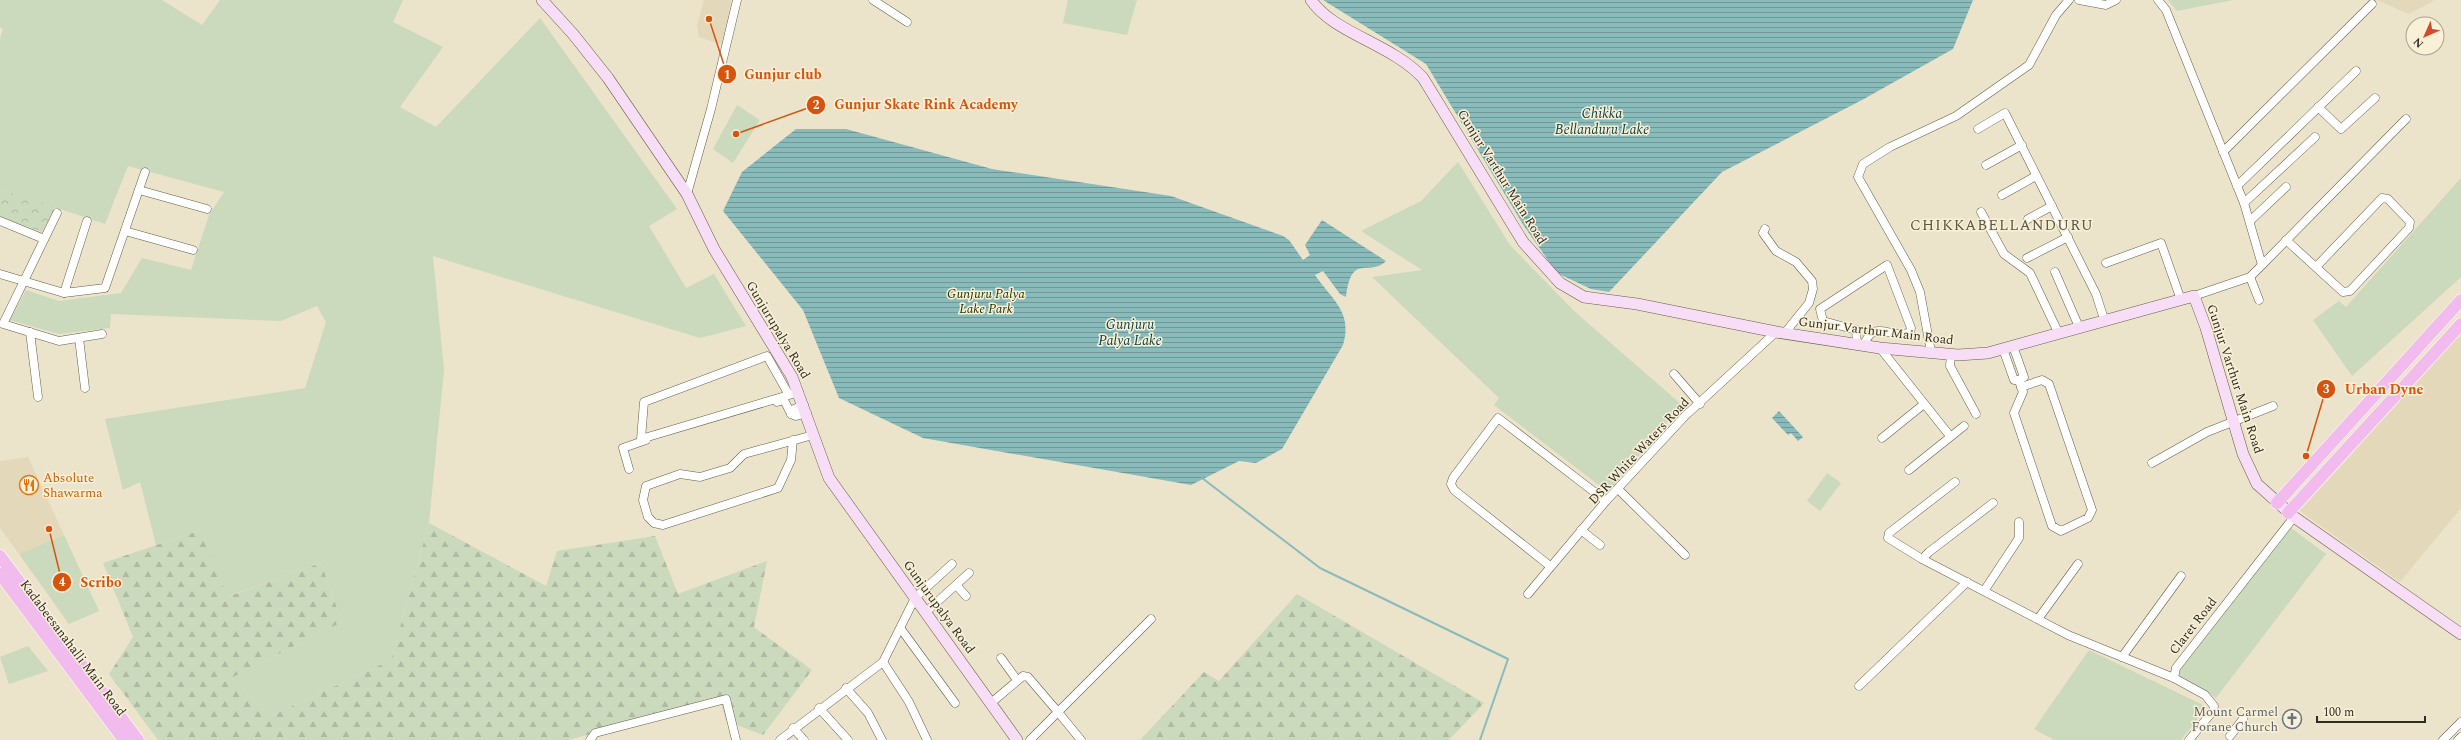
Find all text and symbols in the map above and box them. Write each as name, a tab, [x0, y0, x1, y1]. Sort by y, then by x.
north arrow	[2405, 16, 2445, 56]
text: N	[2409, 34, 2427, 52]
callout: Gunjur club	[717, 61, 830, 87]
text: Gunjur club	[744, 64, 822, 85]
text: 1	[724, 66, 730, 85]
callout: Gunjur Skate Rink Academy	[806, 92, 1026, 118]
text: Gunjur Skate Rink Academy	[834, 94, 1019, 115]
text: 2	[813, 96, 820, 115]
water label: Chikka Bellanduru Lake	[1555, 103, 1649, 140]
street label: Gunjur Varthur Main Road	[1452, 106, 1552, 248]
district label: CHIKKABELLANDURU	[1910, 214, 2094, 237]
street label: Gunjurupalya Road	[741, 277, 815, 383]
park label: Gunjuru Palya Lake Park	[947, 284, 1025, 319]
street label: Gunjur Varthur Main Road	[2201, 302, 2269, 456]
street label: Gunjur Varthur Main Road	[1797, 312, 1955, 350]
water label: Gunjuru Palya Lake	[1098, 314, 1162, 351]
callout: Urban Dyne	[2316, 376, 2431, 402]
text: Urban Dyne	[2344, 379, 2424, 400]
text: 3	[2323, 380, 2330, 399]
street label: DSR White Waters Road	[1584, 393, 1694, 509]
place label: Absolute Shawarma	[43, 468, 103, 503]
restaurant icon: Absolute Shawarma	[18, 474, 40, 496]
street label: Gunjurupalya Road	[898, 556, 980, 658]
callout: Scribo	[52, 569, 130, 595]
text: Scribo	[80, 572, 122, 593]
text: 4	[59, 573, 66, 592]
street label: Kadabeesanahalli Main Road	[15, 576, 131, 720]
street label: Claret Road	[2164, 593, 2222, 659]
scale bar	[2317, 698, 2425, 724]
place label: Mount Carmel Forane Church	[2191, 702, 2278, 737]
text: 100 m	[2323, 703, 2354, 722]
church icon: Mount Carmel Forane Church	[2281, 708, 2303, 730]

